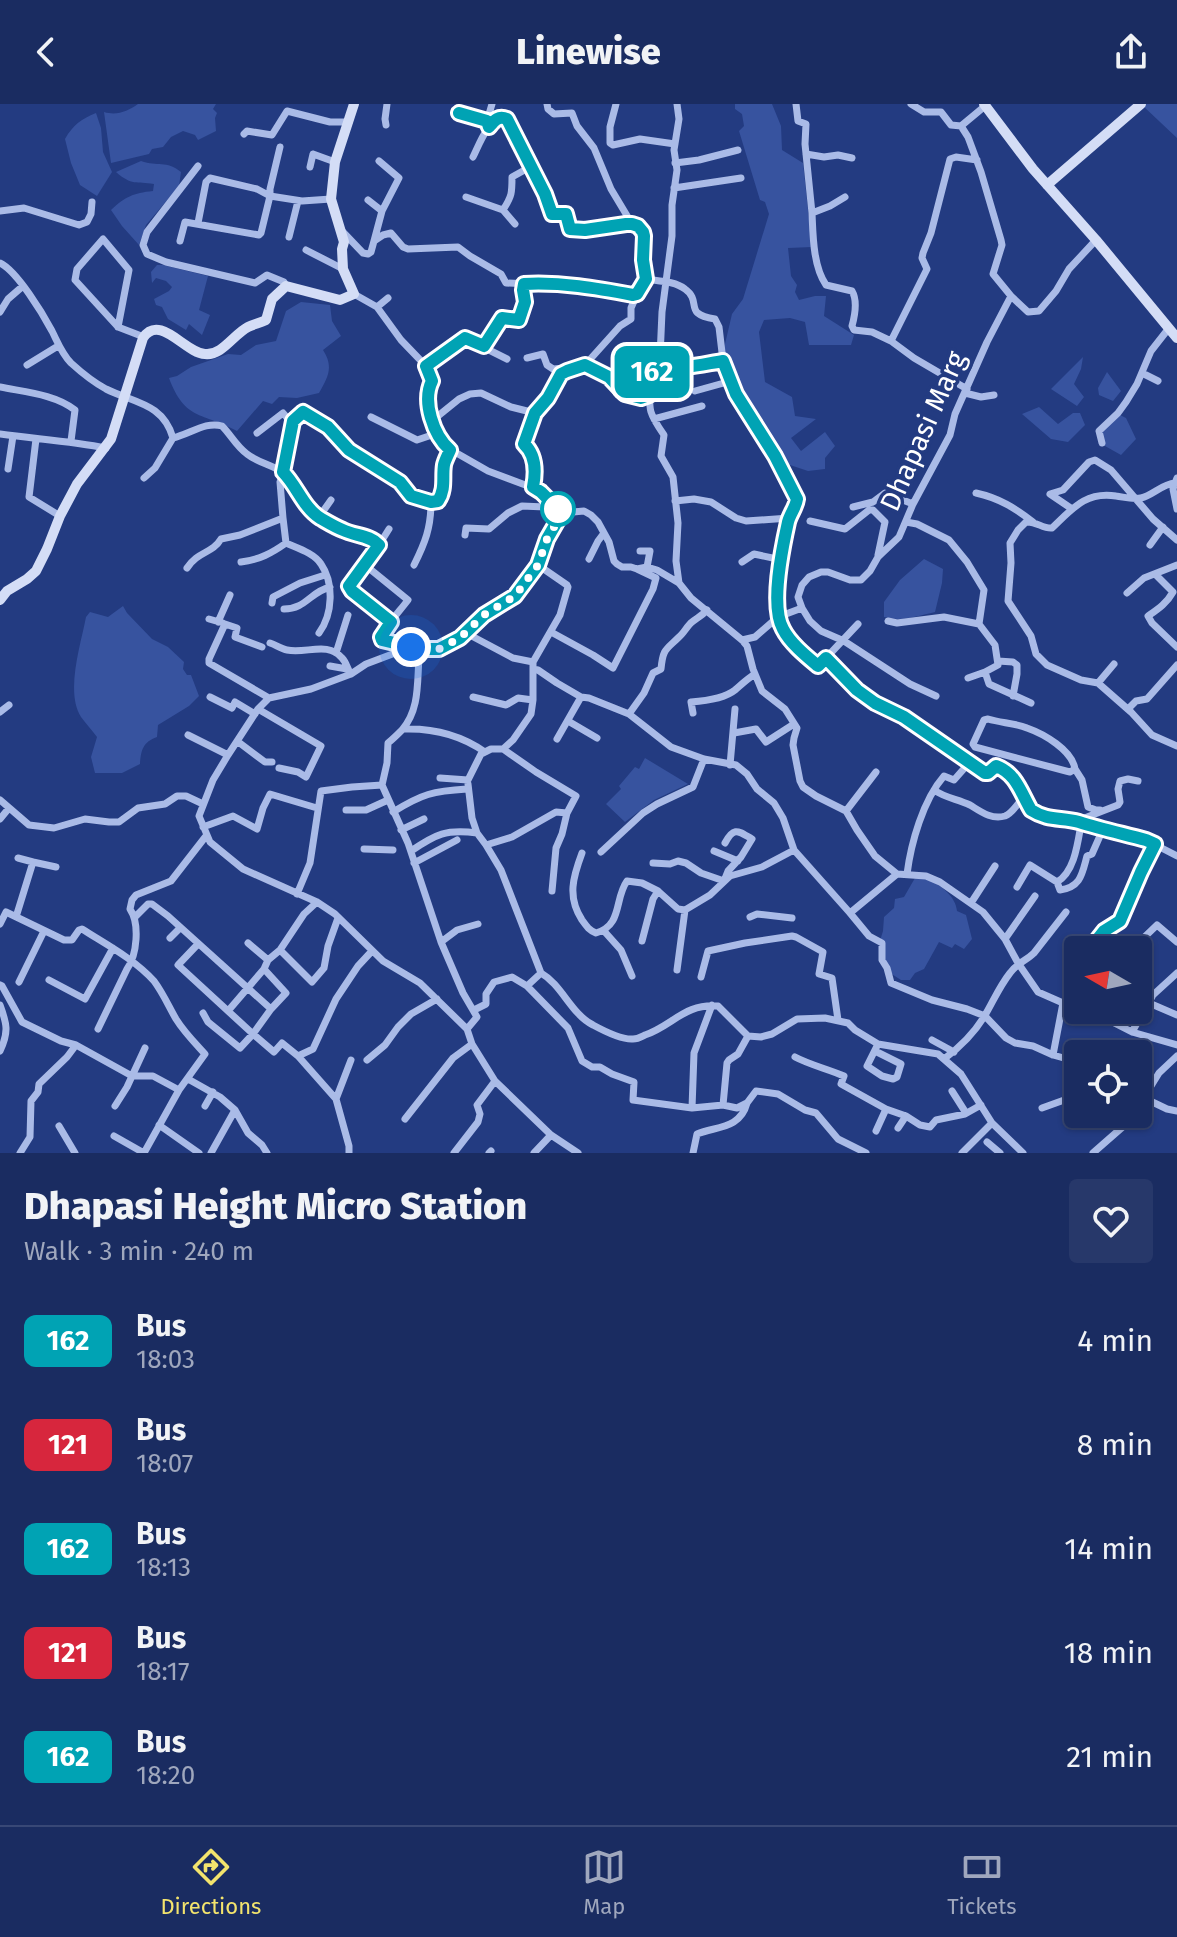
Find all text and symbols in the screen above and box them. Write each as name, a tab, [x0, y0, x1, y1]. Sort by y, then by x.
icon: back	[24, 30, 68, 74]
text: Linewise	[516, 30, 661, 74]
icon: share	[1109, 30, 1153, 74]
line badge: 162	[606, 346, 698, 398]
street label: Dhapasi Marg	[873, 346, 973, 516]
text: 162	[631, 355, 673, 388]
unlabelled marker	[541, 492, 575, 526]
your location	[391, 627, 431, 667]
north arrow	[1064, 936, 1152, 1024]
map controls	[1064, 936, 1152, 1128]
button: locate	[1064, 1040, 1152, 1128]
button: heart	[1069, 1179, 1153, 1263]
text: Dhapasi Height Micro Station	[24, 1183, 527, 1229]
text: Walk · 3 min · 240 m	[24, 1236, 254, 1267]
text: Bus	[136, 1308, 186, 1344]
text: 4 min	[1077, 1323, 1153, 1359]
text: 162	[47, 1324, 89, 1357]
text: 18:03	[136, 1344, 195, 1375]
text: Bus	[136, 1412, 186, 1448]
text: 8 min	[1077, 1427, 1153, 1463]
text: 121	[48, 1428, 88, 1461]
text: 18:07	[136, 1448, 193, 1479]
text: Bus	[136, 1516, 186, 1552]
text: 14 min	[1064, 1531, 1153, 1567]
text: 162	[47, 1532, 89, 1565]
text: 18:13	[136, 1552, 191, 1583]
text: Bus	[136, 1620, 186, 1656]
text: 18 min	[1064, 1635, 1153, 1671]
text: 121	[48, 1636, 88, 1669]
text: 18:17	[136, 1656, 190, 1687]
text: Bus	[136, 1724, 186, 1760]
text: 21 min	[1066, 1739, 1153, 1775]
text: 162	[47, 1740, 89, 1773]
text: 18:20	[136, 1760, 195, 1791]
tab: Directions	[160, 1845, 261, 1920]
tab: Map	[582, 1845, 626, 1920]
tab: Tickets	[947, 1845, 1017, 1920]

